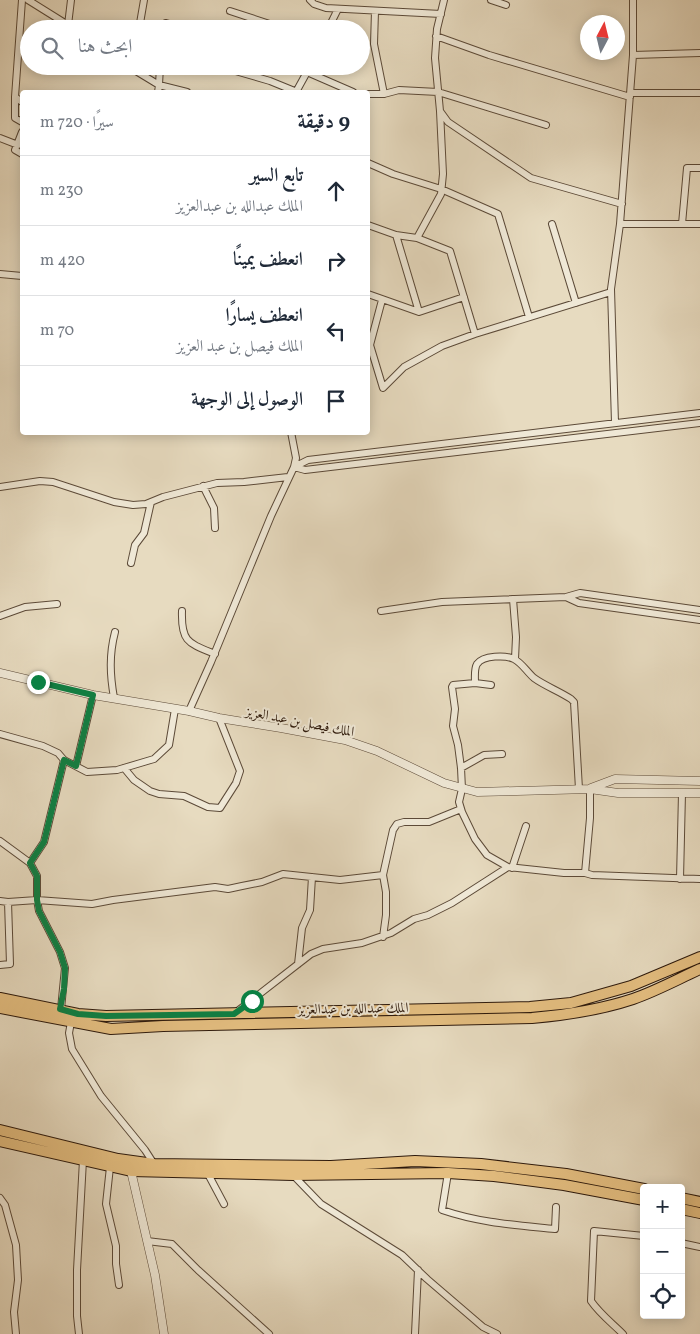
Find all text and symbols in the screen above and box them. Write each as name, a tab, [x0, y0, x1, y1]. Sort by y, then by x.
north arrow	[580, 15, 625, 60]
search box	[20, 20, 370, 75]
icon: search	[38, 34, 66, 62]
text: ابحث هنا	[78, 34, 132, 60]
text: 9 دقيقة	[298, 108, 350, 137]
text: سيرًا · 720 m	[40, 112, 114, 134]
text: تابع السير	[250, 163, 303, 189]
icon: ahead	[322, 177, 350, 205]
text: 230 m	[40, 180, 83, 202]
text: الملك عبدالله بن عبدالعزيز	[176, 196, 303, 218]
text: انعطف يمينًا	[233, 247, 303, 273]
icon: right	[322, 247, 350, 275]
text: 420 m	[40, 250, 85, 272]
text: انعطف يسارًا	[225, 303, 303, 329]
icon: left	[322, 317, 350, 345]
text: 70 m	[40, 320, 74, 342]
text: الملك فيصل بن عبد العزيز	[177, 336, 303, 358]
text: الوصول إلى الوجهة	[191, 387, 303, 413]
icon: arrive	[322, 387, 350, 415]
route end	[27, 671, 50, 694]
street label: الملك فيصل بن عبد العزيز	[242, 702, 356, 742]
route start	[241, 990, 264, 1013]
street label: الملك عبدالله بن عبدالعزيز	[295, 999, 409, 1020]
map controls	[640, 1184, 685, 1319]
button: +	[640, 1184, 685, 1229]
button: −	[640, 1229, 685, 1274]
button: locate	[640, 1274, 685, 1319]

